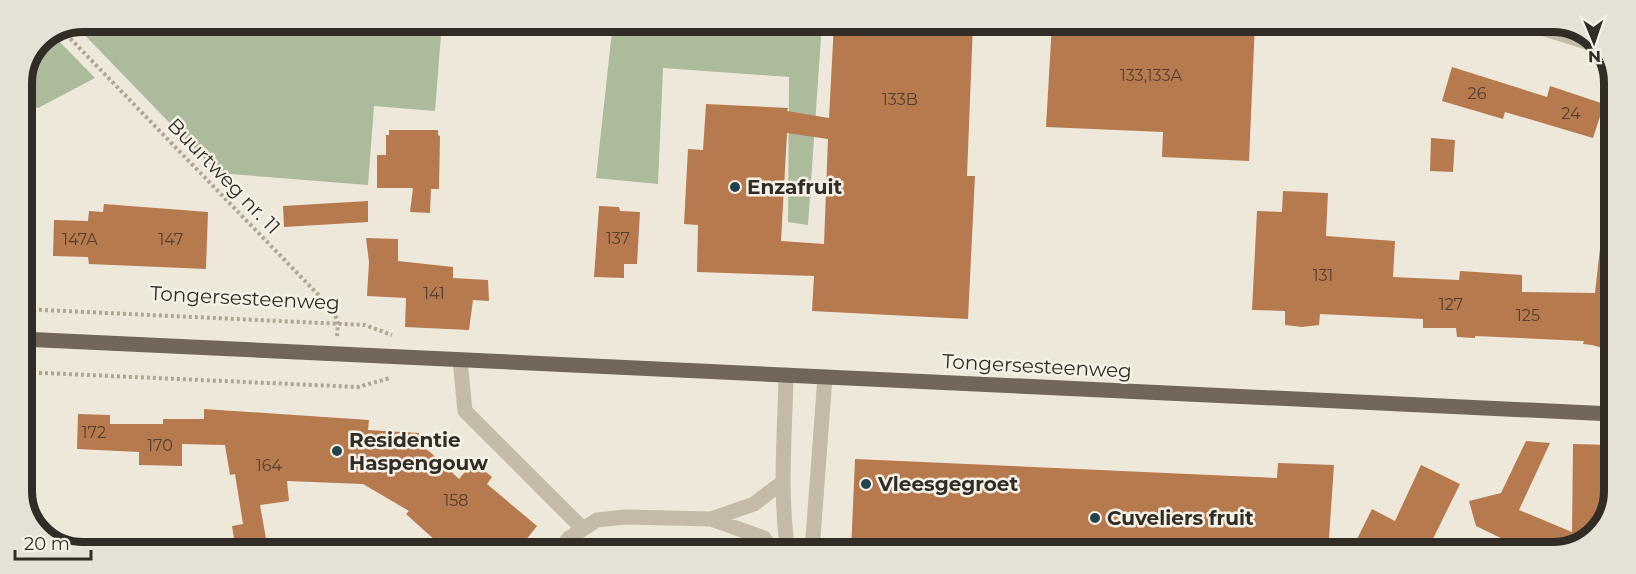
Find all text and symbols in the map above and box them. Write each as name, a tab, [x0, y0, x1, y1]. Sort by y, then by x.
north arrow	[1564, 12, 1624, 72]
text: N	[1588, 47, 1601, 66]
house number: 133,133A	[1120, 66, 1183, 85]
house number: 26	[1468, 84, 1487, 103]
house number: 133B	[882, 90, 918, 109]
house number: 24	[1561, 104, 1581, 123]
street label: Buurtweg nr. 11	[163, 113, 285, 239]
place label: Enzafruit	[747, 175, 843, 199]
marker: Enzafruit	[728, 180, 742, 194]
house number: 137	[606, 229, 630, 248]
house number: 147A	[62, 230, 98, 249]
house number: 147	[159, 230, 183, 249]
house number: 131	[1313, 266, 1333, 285]
street label: Tongersesteenweg	[149, 281, 341, 315]
house number: 141	[423, 284, 445, 303]
house number: 127	[1439, 295, 1463, 314]
house number: 125	[1516, 306, 1540, 325]
street label: Tongersesteenweg	[941, 349, 1133, 383]
house number: 172	[82, 423, 106, 442]
place label: Residentie Haspengouw	[349, 428, 488, 475]
house number: 170	[147, 436, 173, 455]
marker: Residentie Haspengouw	[330, 444, 344, 458]
house number: 164	[256, 456, 282, 475]
place label: Vleesgegroet	[877, 472, 1018, 496]
marker: Vleesgegroet	[859, 477, 873, 491]
house number: 158	[443, 491, 469, 510]
place label: Cuveliers fruit	[1107, 506, 1254, 530]
marker: Cuveliers fruit	[1088, 511, 1102, 525]
scale bar	[15, 523, 92, 561]
text: 20 m	[24, 533, 70, 555]

